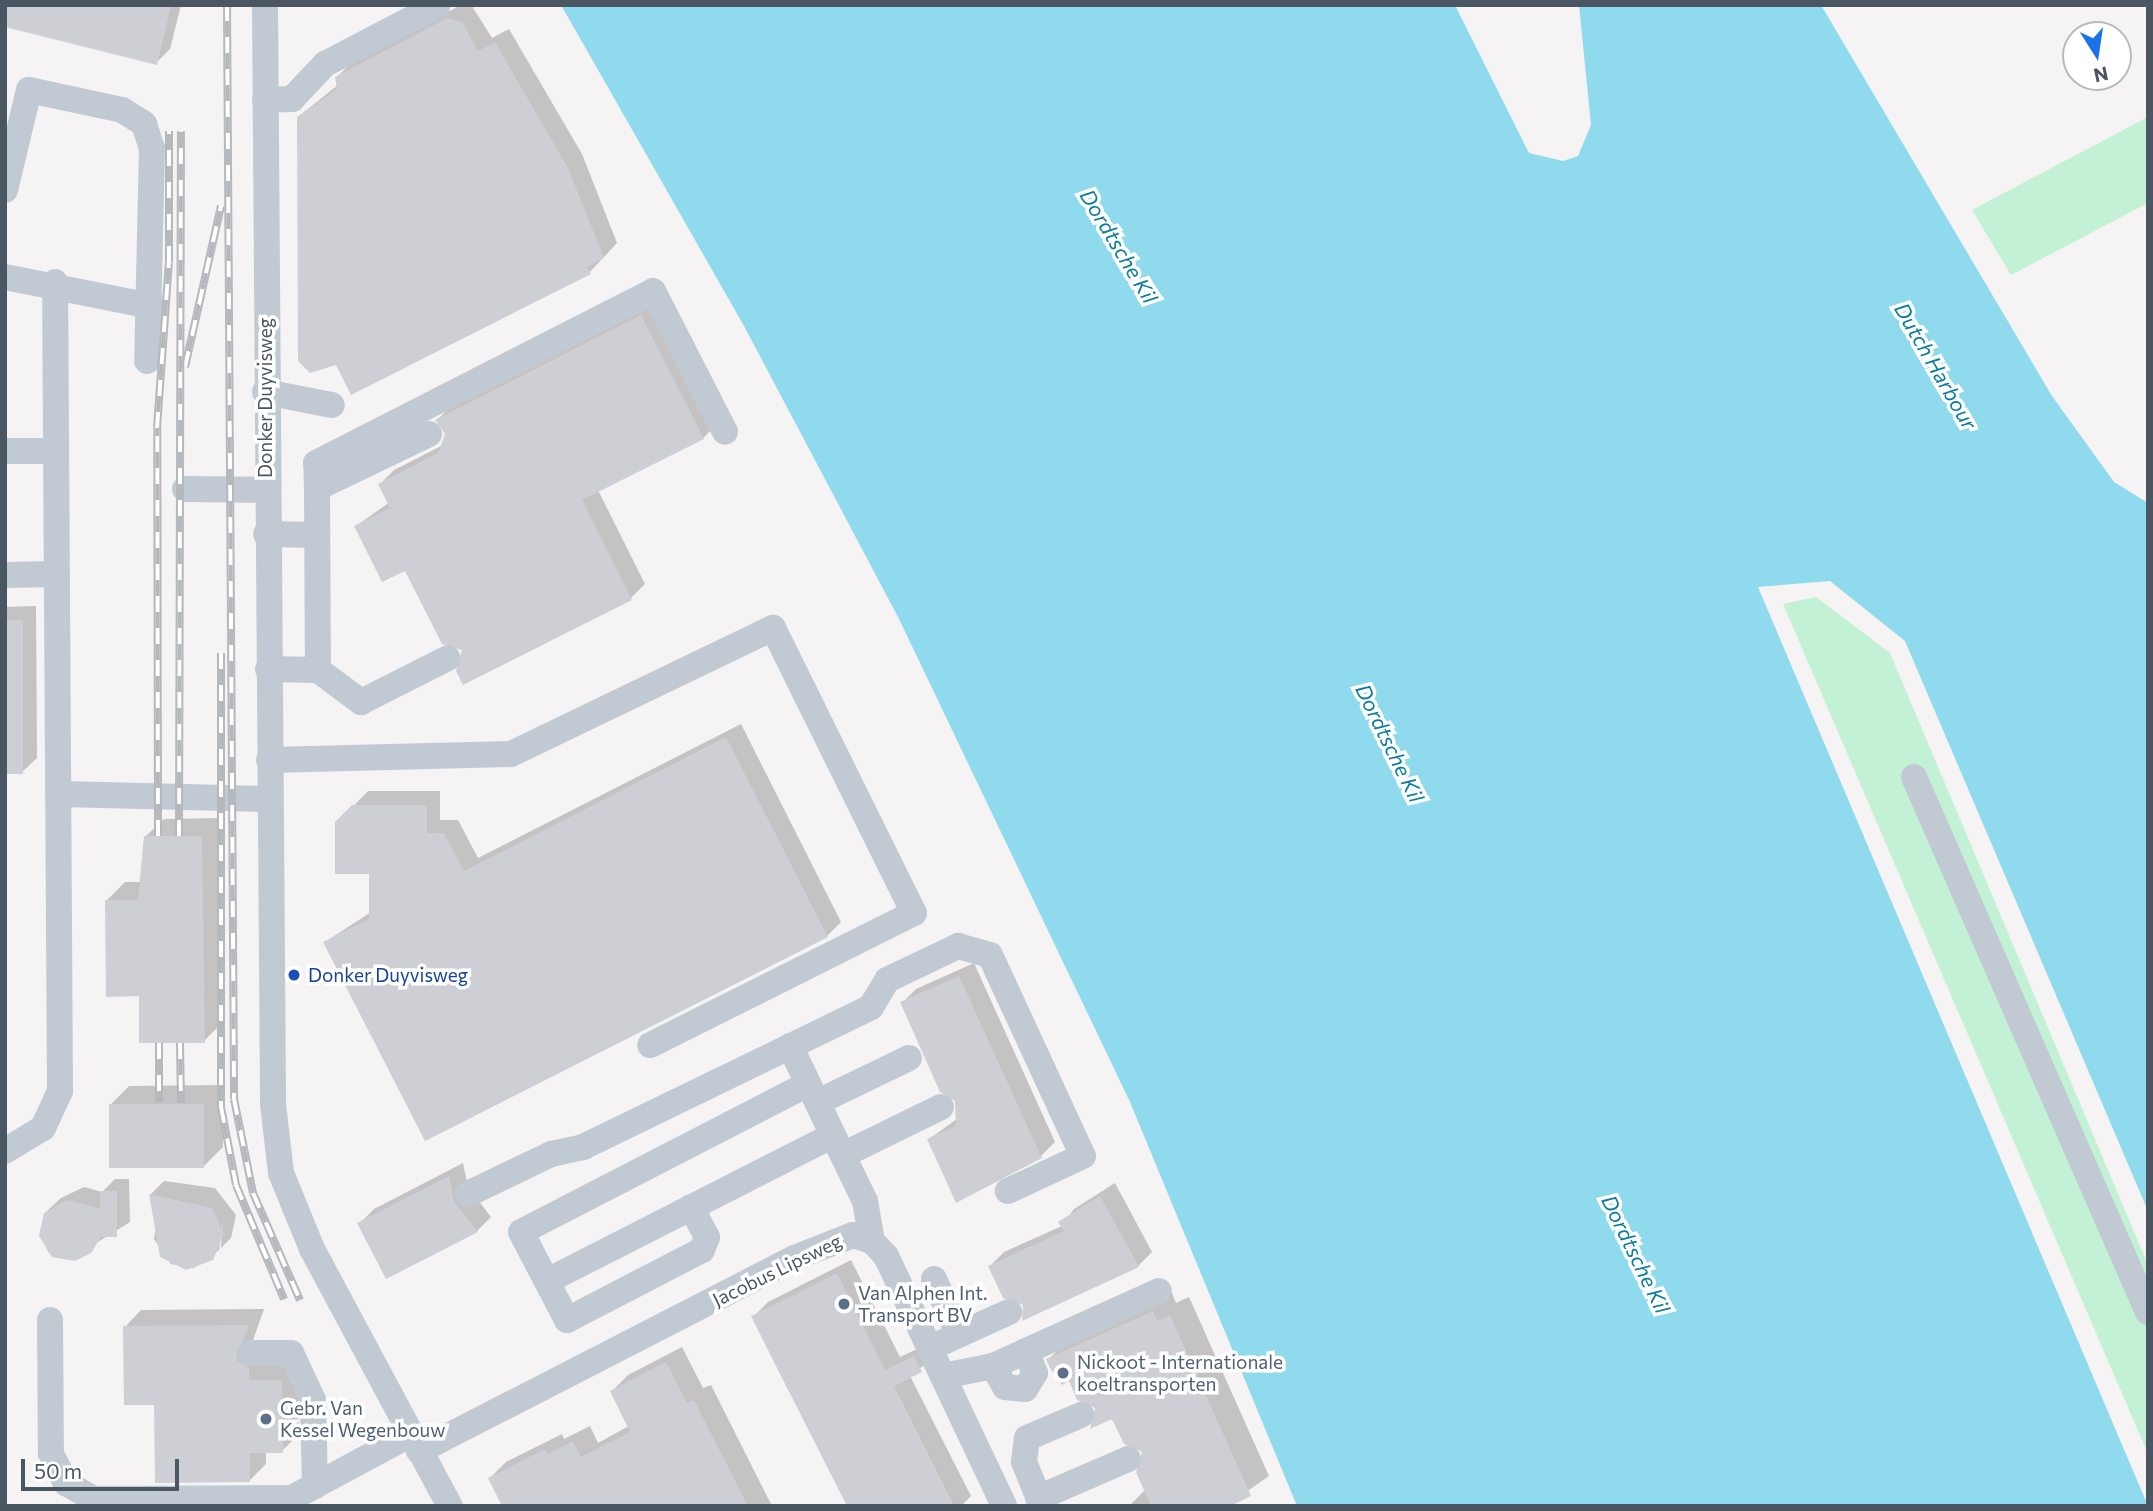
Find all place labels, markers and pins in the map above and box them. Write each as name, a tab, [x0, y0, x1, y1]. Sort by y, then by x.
place label: Donker Duyvisweg	[308, 964, 468, 986]
marker: Donker Duyvisweg	[286, 967, 302, 983]
place label: Van Alphen Int. Transport BV	[858, 1282, 988, 1326]
marker: Van Alphen Int. Transport BV	[836, 1296, 852, 1312]
place label: Nickoot - Internationale koeltransporten	[1077, 1351, 1283, 1395]
marker: Nickoot - Internationale koeltransporten	[1055, 1365, 1071, 1381]
place label: Gebr. Van Kessel Wegenbouw	[280, 1397, 445, 1441]
marker: Gebr. Van Kessel Wegenbouw	[258, 1411, 274, 1427]

